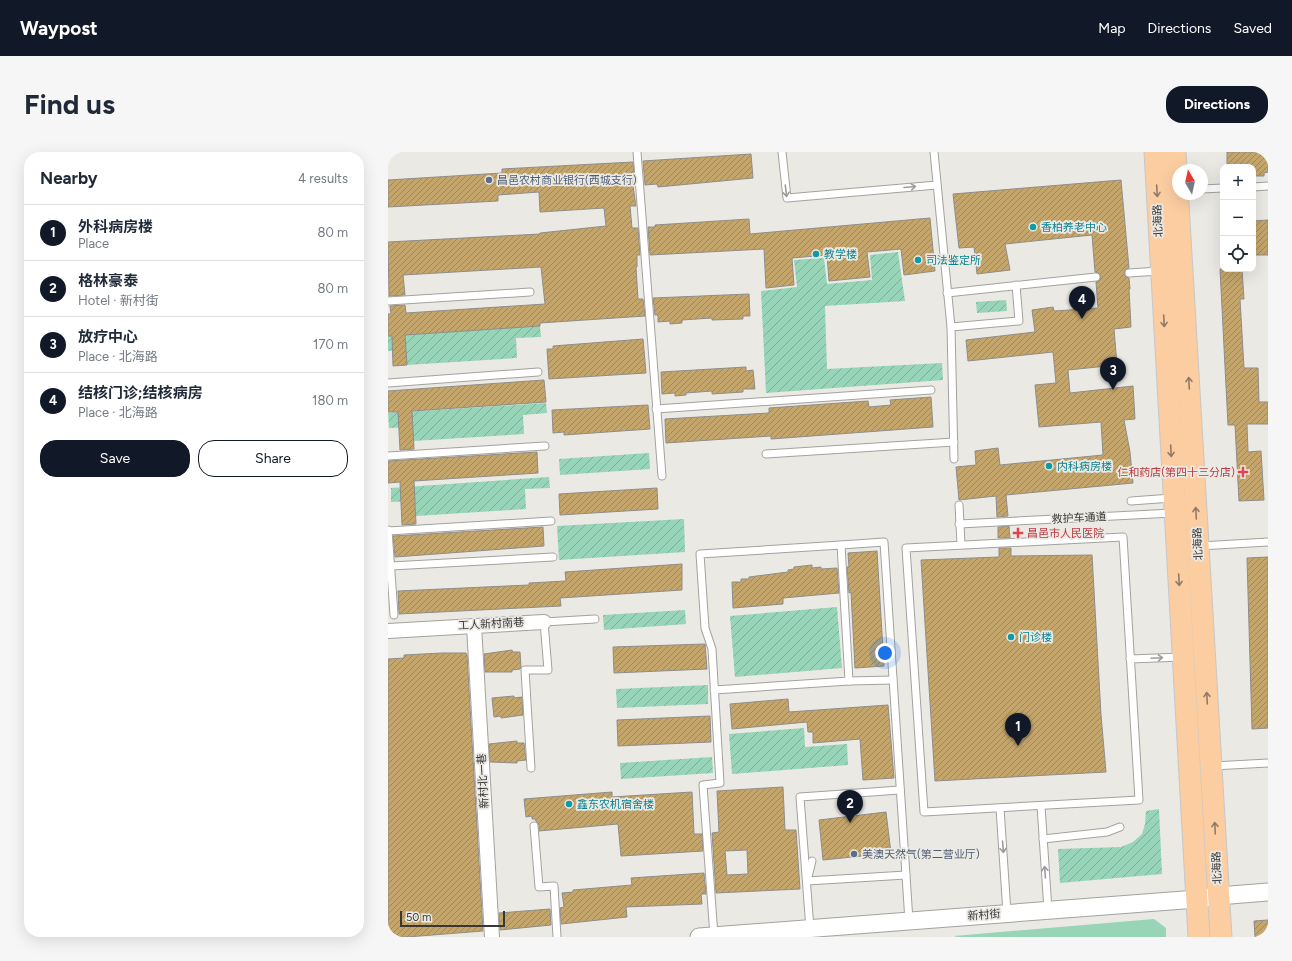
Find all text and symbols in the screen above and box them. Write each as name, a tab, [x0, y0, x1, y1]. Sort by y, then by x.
text: Waypost	[20, 17, 98, 40]
text: Map	[1098, 20, 1126, 37]
text: Directions	[1148, 20, 1211, 37]
text: Saved	[1233, 20, 1272, 37]
button: Directions	[1166, 86, 1268, 123]
text: Find us	[24, 87, 115, 121]
north arrow	[1172, 164, 1208, 200]
map controls	[1220, 164, 1256, 272]
button: +	[1220, 164, 1256, 200]
text: Nearby	[40, 168, 98, 188]
text: 4 results	[298, 171, 348, 186]
place label: 昌邑农村商业银行(西城支行)	[497, 174, 637, 187]
marker: 昌邑农村商业银行(西城支行)	[484, 175, 494, 185]
one-way arrow	[782, 184, 790, 197]
one-way arrow	[903, 184, 916, 191]
one-way arrow	[1153, 184, 1160, 197]
button: −	[1220, 200, 1256, 236]
street label: 北海路	[1151, 204, 1165, 238]
text: 外科病房楼	[78, 218, 153, 236]
place label: 香柏养老中心	[1041, 221, 1107, 234]
marker: 香柏养老中心	[1028, 222, 1038, 232]
text: 1	[50, 225, 56, 240]
text: 80 m	[317, 225, 348, 240]
text: Place	[78, 236, 109, 251]
button: locate	[1220, 236, 1256, 272]
place label: 教学楼	[824, 248, 857, 261]
marker: 教学楼	[811, 249, 821, 259]
place label: 司法鉴定所	[926, 254, 981, 267]
marker: 司法鉴定所	[913, 255, 923, 265]
text: 格林豪泰	[78, 272, 138, 290]
text: 2	[49, 281, 57, 296]
text: 80 m	[317, 281, 348, 296]
pin: 4	[1069, 286, 1095, 319]
text: Hotel · 新村街	[78, 293, 159, 308]
one-way arrow	[1160, 314, 1168, 327]
text: 放疗中心	[78, 328, 138, 346]
text: 3	[49, 337, 57, 352]
text: 170 m	[313, 337, 348, 352]
text: Place · 北海路	[78, 349, 158, 364]
pin: 3	[1100, 357, 1126, 390]
one-way arrow	[1185, 377, 1192, 390]
text: 结核门诊;结核病房	[78, 384, 203, 402]
text: 4	[49, 393, 57, 408]
text: 180 m	[312, 393, 348, 408]
text: Place · 北海路	[78, 405, 158, 420]
button: Save	[40, 440, 190, 477]
button: Share	[198, 440, 348, 477]
one-way arrow	[1168, 444, 1175, 457]
place label: 内科病房楼	[1057, 460, 1112, 473]
marker: 内科病房楼	[1044, 461, 1054, 471]
place label: 仁和药店(第四十三分店)	[1117, 466, 1235, 479]
marker: 仁和药店(第四十三分店)	[1238, 467, 1248, 477]
one-way arrow	[1193, 507, 1200, 520]
street label: 救护车通道	[1051, 510, 1107, 526]
marker: 昌邑市人民医院	[1012, 527, 1024, 539]
place label: 昌邑市人民医院	[1027, 527, 1104, 540]
street label: 北海路	[1191, 527, 1205, 561]
one-way arrow	[1175, 573, 1182, 586]
street label: 工人新村南巷	[458, 616, 524, 632]
place label: 门诊楼	[1019, 631, 1052, 644]
marker: 门诊楼	[1006, 632, 1016, 642]
your location	[875, 643, 895, 663]
one-way arrow	[1150, 654, 1163, 662]
one-way arrow	[1203, 692, 1211, 705]
pin: 1	[1005, 713, 1031, 746]
street label: 新村北一巷	[475, 753, 491, 809]
pin: 2	[837, 790, 863, 823]
place label: 鑫东农机宿舍楼	[577, 798, 654, 811]
marker: 鑫东农机宿舍楼	[564, 799, 574, 809]
one-way arrow	[1211, 822, 1218, 835]
one-way arrow	[999, 840, 1006, 853]
place label: 美澳天然气(第二营业厅)	[862, 848, 980, 861]
marker: 美澳天然气(第二营业厅)	[849, 849, 859, 859]
street label: 北海路	[1210, 851, 1224, 885]
one-way arrow	[1042, 866, 1049, 879]
street label: 新村街	[967, 907, 1001, 923]
scale bar	[400, 909, 505, 928]
text: 50 m	[406, 911, 431, 924]

